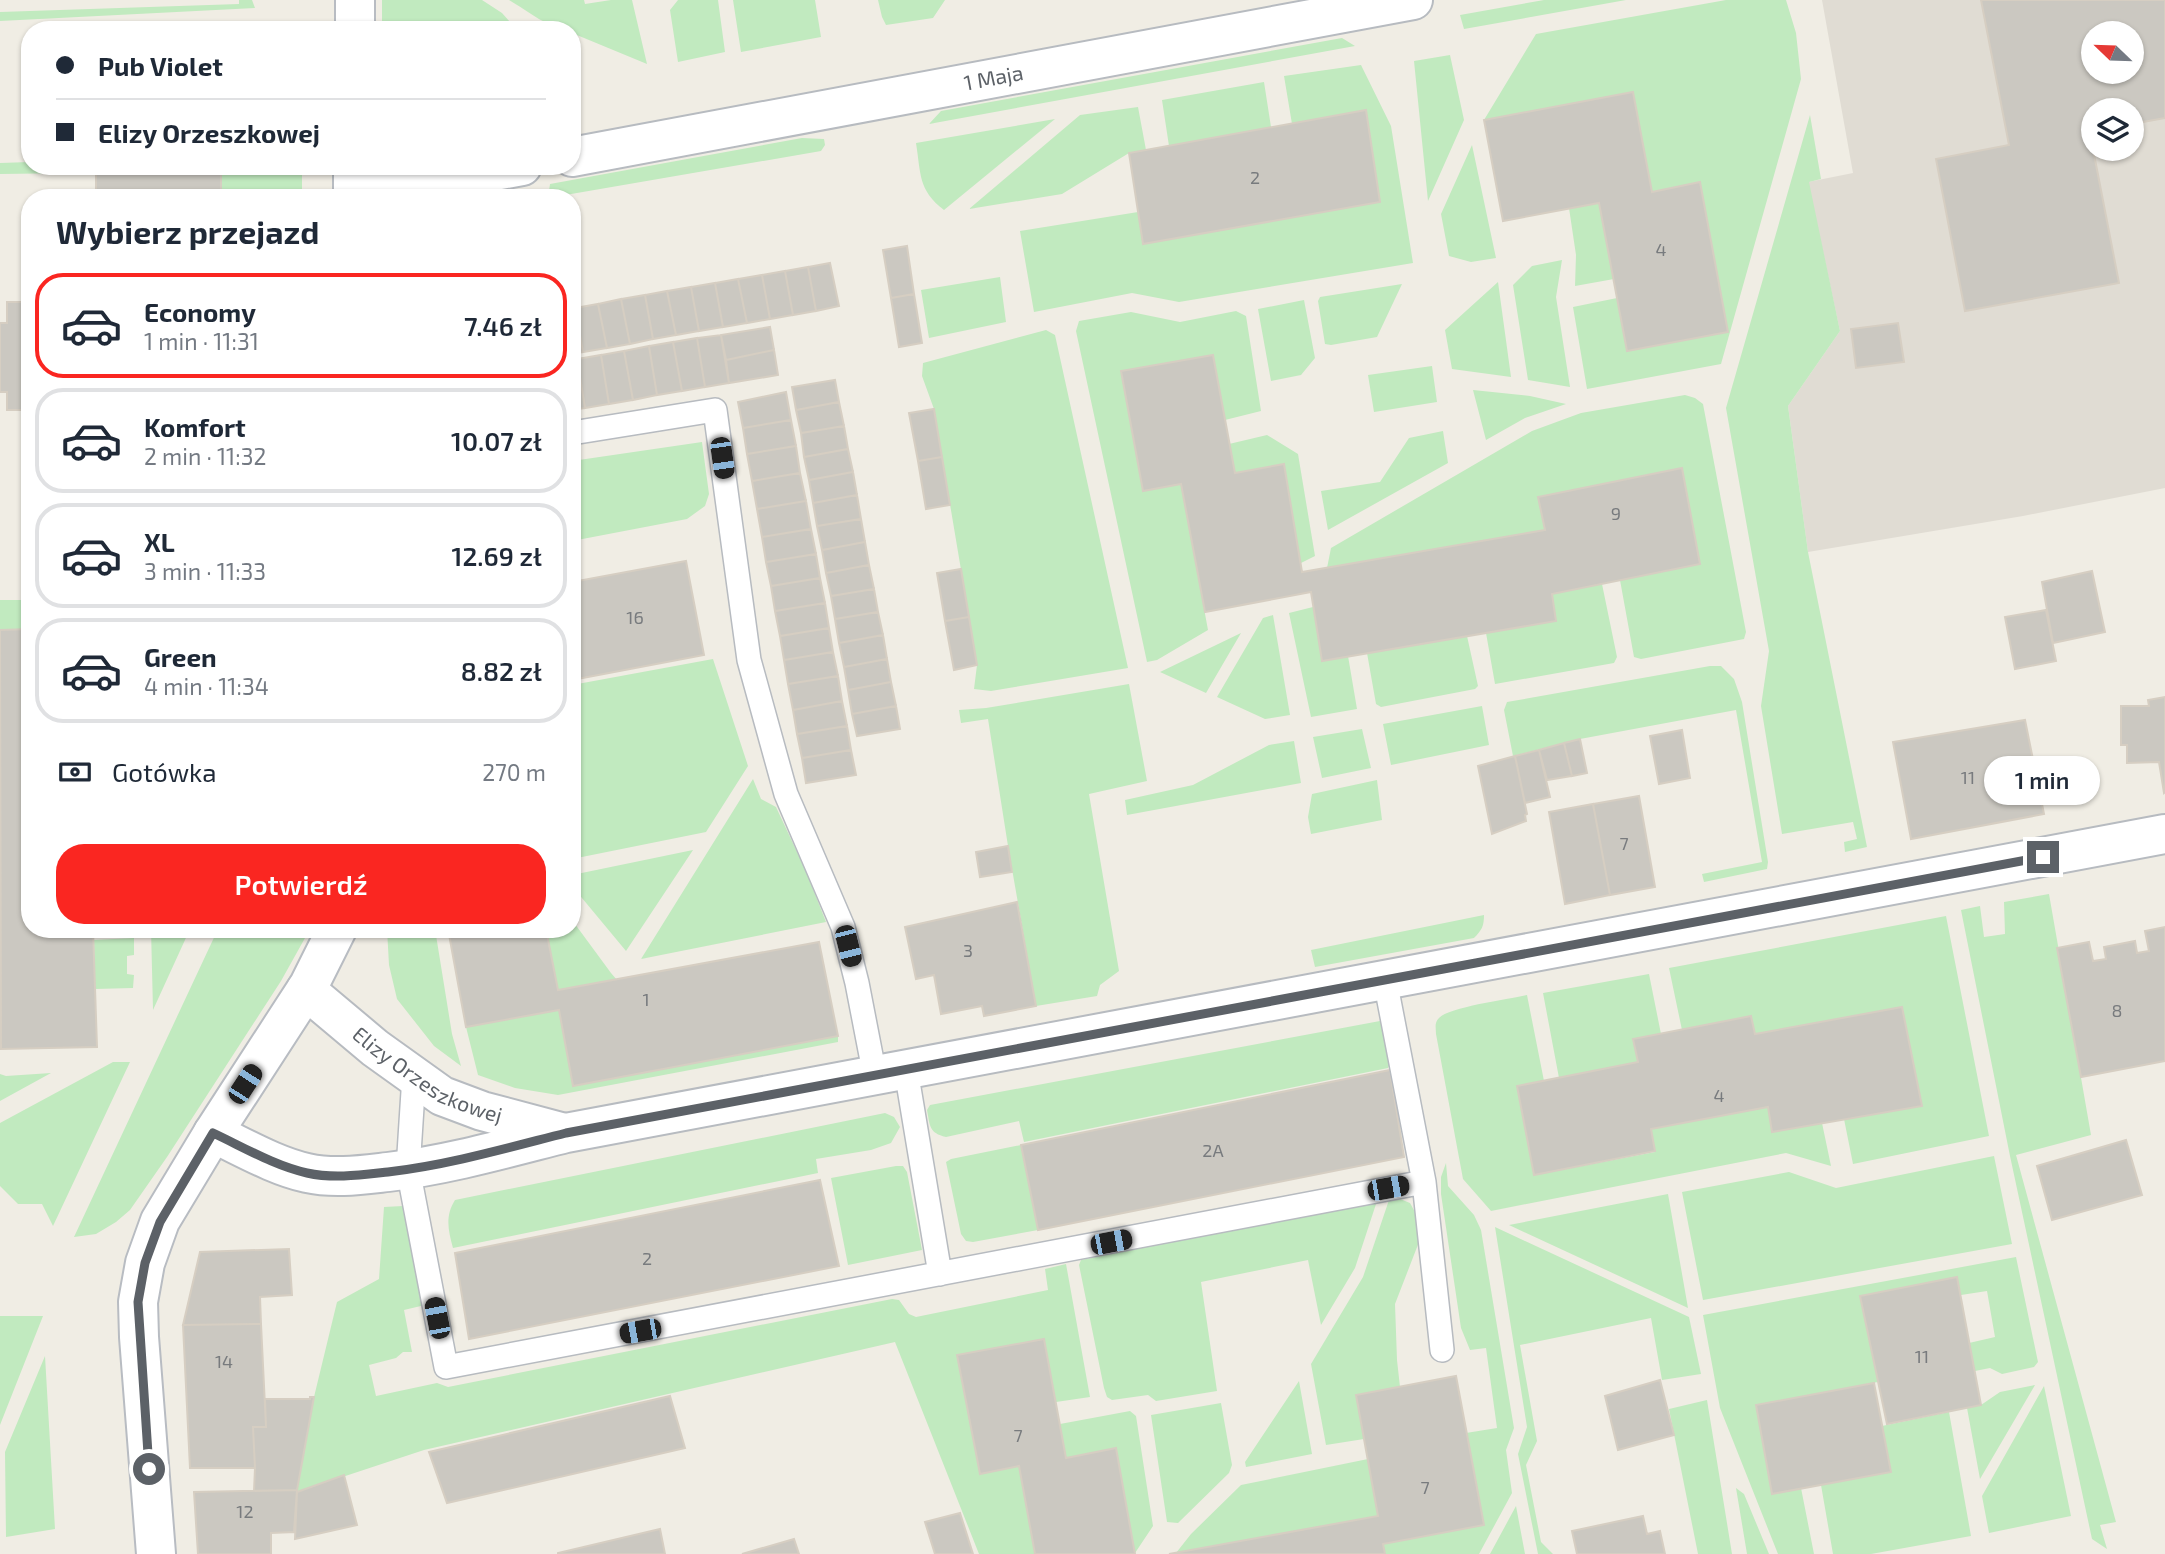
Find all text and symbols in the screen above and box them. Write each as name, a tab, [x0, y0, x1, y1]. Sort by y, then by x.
north arrow	[2081, 21, 2144, 84]
map controls	[2081, 21, 2144, 161]
text: Pub Violet	[98, 50, 223, 81]
street label: 1 Maja	[962, 59, 1025, 95]
button: layers	[2081, 98, 2144, 161]
text: Elizy Orzeszkowej	[98, 117, 320, 148]
house number: 2	[1250, 166, 1260, 188]
text: Wybierz przejazd	[56, 212, 319, 250]
house number: 4	[1655, 238, 1667, 260]
icon: car	[60, 294, 123, 357]
text: Economy	[144, 296, 256, 327]
text: 7.46 zł	[464, 310, 542, 341]
text: 1 min · 11:31	[144, 327, 259, 355]
icon: car	[60, 409, 123, 472]
text: Komfort	[144, 411, 246, 442]
text: 10.07 zł	[451, 425, 542, 456]
car	[709, 436, 736, 480]
text: 2 min · 11:32	[144, 442, 266, 470]
house number: 9	[1611, 502, 1621, 524]
icon: car	[60, 524, 123, 587]
text: XL	[144, 526, 175, 557]
text: 12.69 zł	[452, 540, 542, 571]
text: 3 min · 11:33	[144, 557, 266, 585]
house number: 16	[626, 606, 644, 628]
icon: car	[60, 639, 123, 702]
text: Green	[144, 641, 217, 672]
text: 8.82 zł	[461, 655, 542, 686]
text: 4 min · 11:34	[144, 672, 269, 700]
icon: cash	[56, 753, 94, 791]
text: Gotówka	[112, 756, 217, 787]
callout: 1 min	[1985, 756, 2101, 804]
text: 270 m	[482, 758, 546, 786]
house number: 11	[1961, 766, 1975, 788]
text: 1 min	[2015, 766, 2069, 794]
house number: 7	[1619, 832, 1629, 854]
route end	[2027, 841, 2059, 873]
button: Potwierdź	[56, 844, 546, 924]
car	[833, 923, 864, 969]
house number: 3	[963, 939, 973, 961]
house number: 1	[642, 988, 650, 1010]
house number: 8	[2112, 999, 2122, 1021]
street label: Elizy Orzeszkowej	[348, 1021, 505, 1128]
car	[225, 1061, 266, 1107]
house number: 4	[1713, 1084, 1725, 1106]
house number: 2A	[1202, 1139, 1224, 1161]
car	[1366, 1174, 1411, 1202]
car	[1089, 1228, 1134, 1256]
house number: 2	[642, 1247, 652, 1269]
car	[423, 1295, 452, 1341]
car	[618, 1317, 663, 1345]
house number: 11	[1915, 1345, 1929, 1367]
house number: 14	[215, 1350, 233, 1372]
house number: 7	[1013, 1424, 1023, 1446]
route start	[133, 1453, 165, 1485]
house number: 7	[1420, 1476, 1430, 1498]
house number: 12	[236, 1500, 254, 1522]

